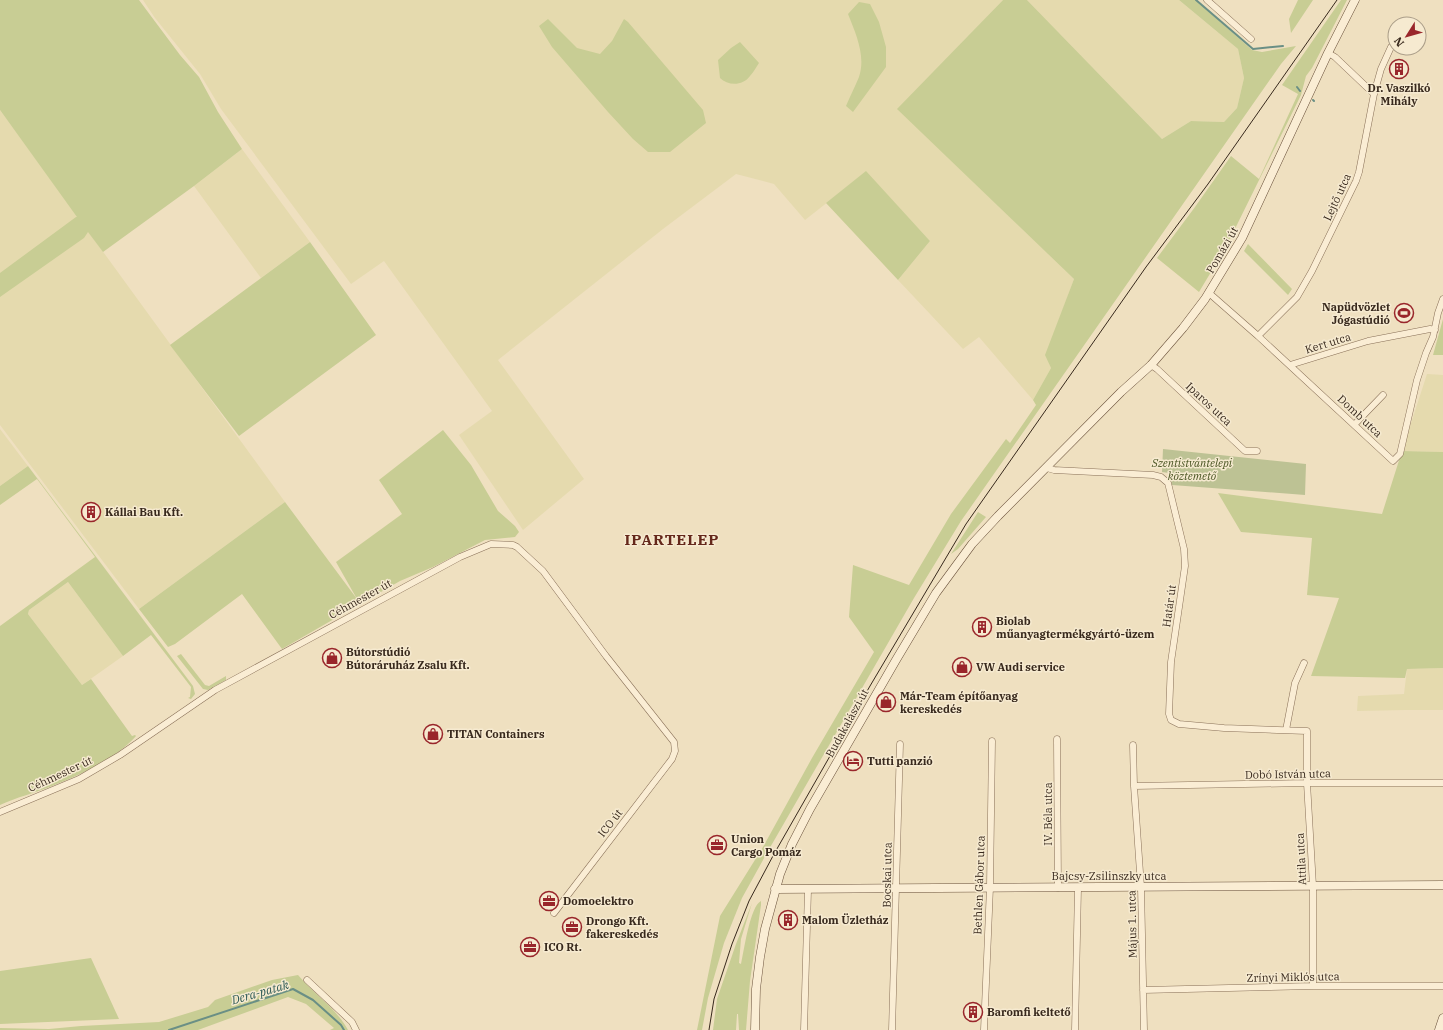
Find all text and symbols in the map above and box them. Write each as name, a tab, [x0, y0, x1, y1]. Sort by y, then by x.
north arrow	[1387, 16, 1427, 56]
text: N	[1391, 34, 1407, 50]
building icon: Dr. Vaszilkó Mihály	[1388, 58, 1410, 80]
place label: Dr. Vaszilkó Mihály	[1368, 81, 1430, 108]
street label: Lejtő utca	[1320, 171, 1354, 223]
street label: Pomázi út	[1203, 224, 1241, 276]
place label: Napüdvözlet Jógastúdió	[1322, 300, 1390, 327]
sports icon: Napüdvözlet Jógastúdió	[1393, 302, 1415, 324]
street label: Kert utca	[1303, 329, 1353, 357]
street label: Iparos utca	[1183, 379, 1235, 429]
street label: Domb utca	[1335, 392, 1385, 440]
park label: Szentistvántelepi köztemető	[1151, 456, 1233, 483]
building icon: Kállai Bau Kft.	[80, 501, 102, 523]
place label: Kállai Bau Kft.	[105, 505, 183, 519]
district label: IPARTELEP	[624, 530, 720, 549]
street label: Céhmester út	[326, 576, 394, 622]
street label: Határ út	[1159, 584, 1179, 628]
place label: Biolab műanyagtermékgyártó-üzem	[996, 614, 1155, 641]
building icon: Biolab műanyagtermékgyártó-üzem	[971, 616, 993, 638]
place label: Bútorstúdió Bútoráruház Zsalu Kft.	[346, 645, 470, 672]
shop icon: Bútorstúdió Bútoráruház Zsalu Kft.	[321, 647, 343, 669]
shop icon: VW Audi service	[951, 656, 973, 678]
place label: VW Audi service	[976, 660, 1065, 674]
street label: Budakalászi út	[822, 686, 872, 760]
place label: Már-Team építőanyag kereskedés	[900, 689, 1019, 716]
shop icon: Már-Team építőanyag kereskedés	[875, 691, 897, 713]
shop icon: TITAN Containers	[422, 723, 444, 745]
place label: TITAN Containers	[447, 727, 545, 741]
hotel icon: Tutti panzió	[842, 750, 864, 772]
street label: Céhmester út	[26, 753, 94, 795]
place label: Tutti panzió	[867, 754, 933, 768]
street label: Dobó István utca	[1245, 766, 1331, 782]
street label: IV. Béla utca	[1041, 782, 1055, 846]
street label: ICO út	[595, 806, 625, 840]
place label: Union Cargo Pomáz	[731, 832, 802, 859]
street label: Attila utca	[1293, 832, 1309, 886]
office icon: Union Cargo Pomáz	[706, 834, 728, 856]
street label: Bethlen Gábor utca	[970, 835, 988, 935]
street label: Bocskai utca	[879, 842, 895, 908]
street label: Bajcsy-Zsilinszky utca	[1052, 869, 1166, 883]
office icon: Domoelektro	[538, 890, 560, 912]
street label: Május 1. utca	[1124, 890, 1140, 958]
place label: Domoelektro	[563, 894, 634, 908]
building icon: Malom Üzletház	[777, 909, 799, 931]
place label: Malom Üzletház	[802, 913, 889, 927]
place label: Drongo Kft. fakereskedés	[586, 914, 659, 941]
office icon: Drongo Kft. fakereskedés	[561, 916, 583, 938]
office icon: ICO Rt.	[519, 936, 541, 958]
place label: ICO Rt.	[544, 940, 582, 954]
street label: Zrínyi Miklós utca	[1246, 969, 1340, 985]
water label: Dera-patak	[229, 976, 291, 1008]
building icon: Baromfi keltető	[962, 1001, 984, 1023]
place label: Baromfi keltető	[987, 1005, 1071, 1019]

